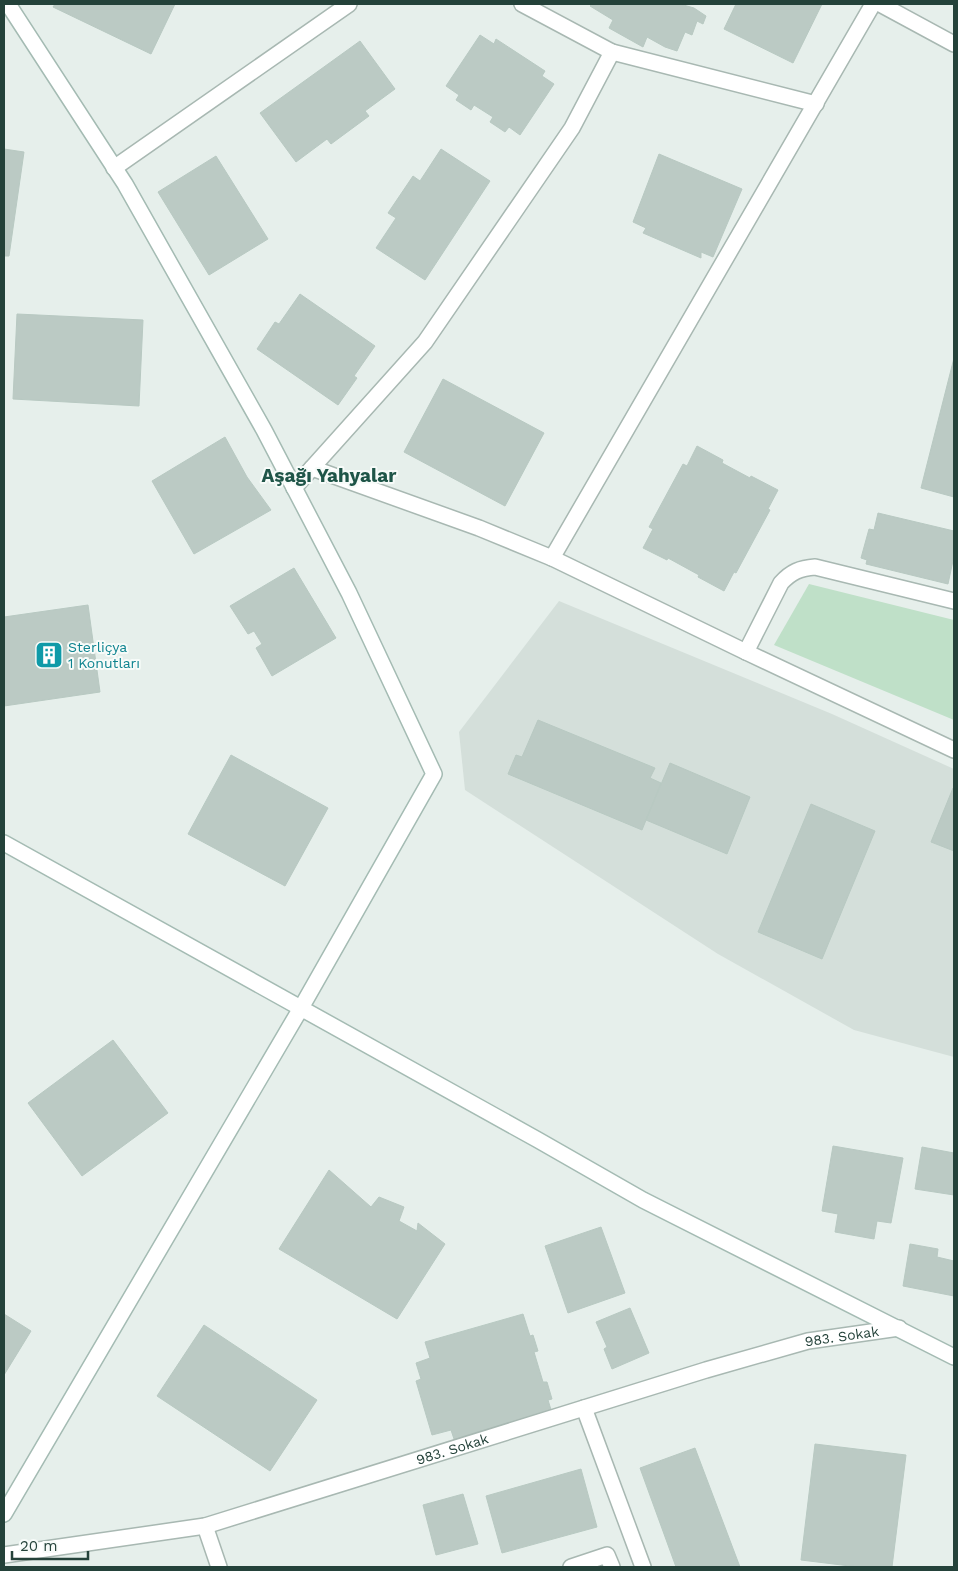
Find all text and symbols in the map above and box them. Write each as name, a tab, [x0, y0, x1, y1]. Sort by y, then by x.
district label: Aşağı Yahyalar	[261, 464, 397, 487]
place label: Sterliçya 1 Konutları	[68, 639, 140, 671]
building icon: Sterliçya 1 Konutları	[34, 640, 64, 670]
street label: 983. Sokak	[804, 1323, 880, 1349]
street label: 983. Sokak	[414, 1430, 490, 1468]
scale bar	[12, 1528, 89, 1560]
text: 20 m	[20, 1537, 58, 1555]

